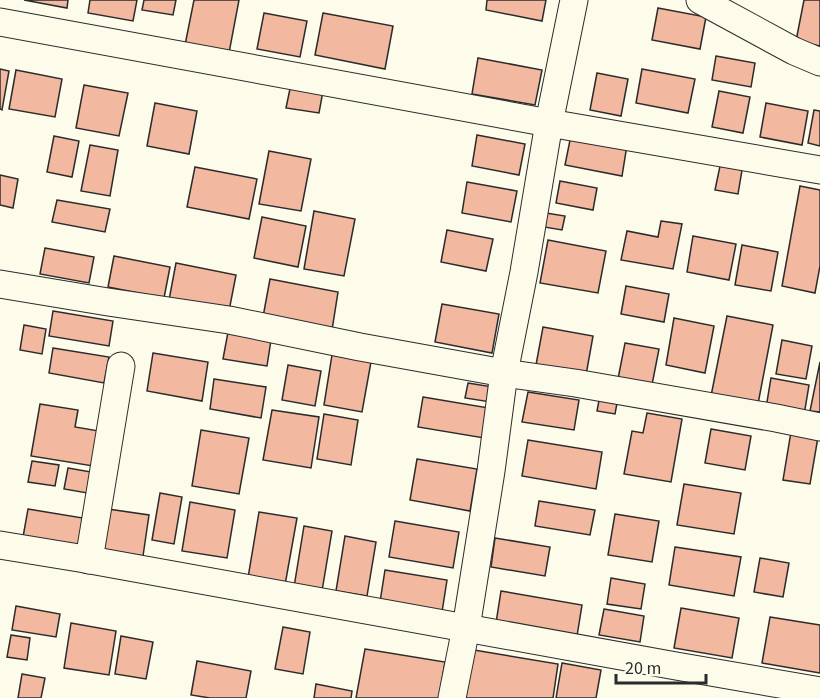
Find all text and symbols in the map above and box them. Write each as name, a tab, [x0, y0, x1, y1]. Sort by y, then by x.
scale bar	[616, 647, 706, 685]
text: 20 m	[625, 656, 661, 681]

